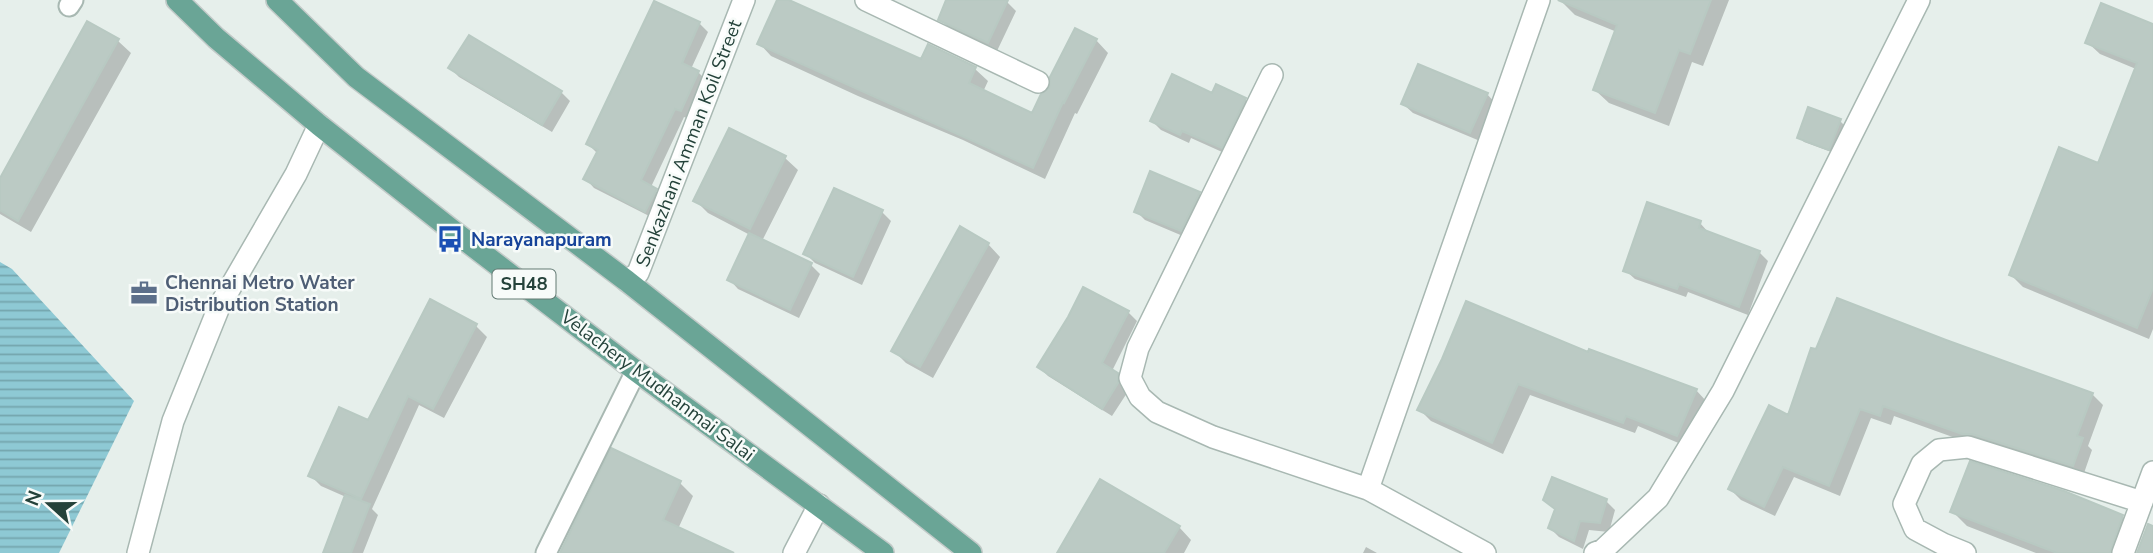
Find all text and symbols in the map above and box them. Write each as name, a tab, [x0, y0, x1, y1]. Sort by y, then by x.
street label: Senkazhani Amman Koil Street	[630, 16, 748, 271]
bus stop icon: Narayanapuram	[435, 224, 465, 254]
place label: Narayanapuram	[471, 227, 612, 253]
place label: Chennai Metro Water Distribution Station	[165, 270, 355, 318]
road number: SH48	[492, 270, 556, 298]
office icon: Chennai Metro Water Distribution Station	[129, 278, 159, 308]
street label: Velachery Mudhanmai Salai	[554, 304, 760, 467]
north arrow	[14, 469, 84, 539]
text: N	[19, 487, 49, 510]

